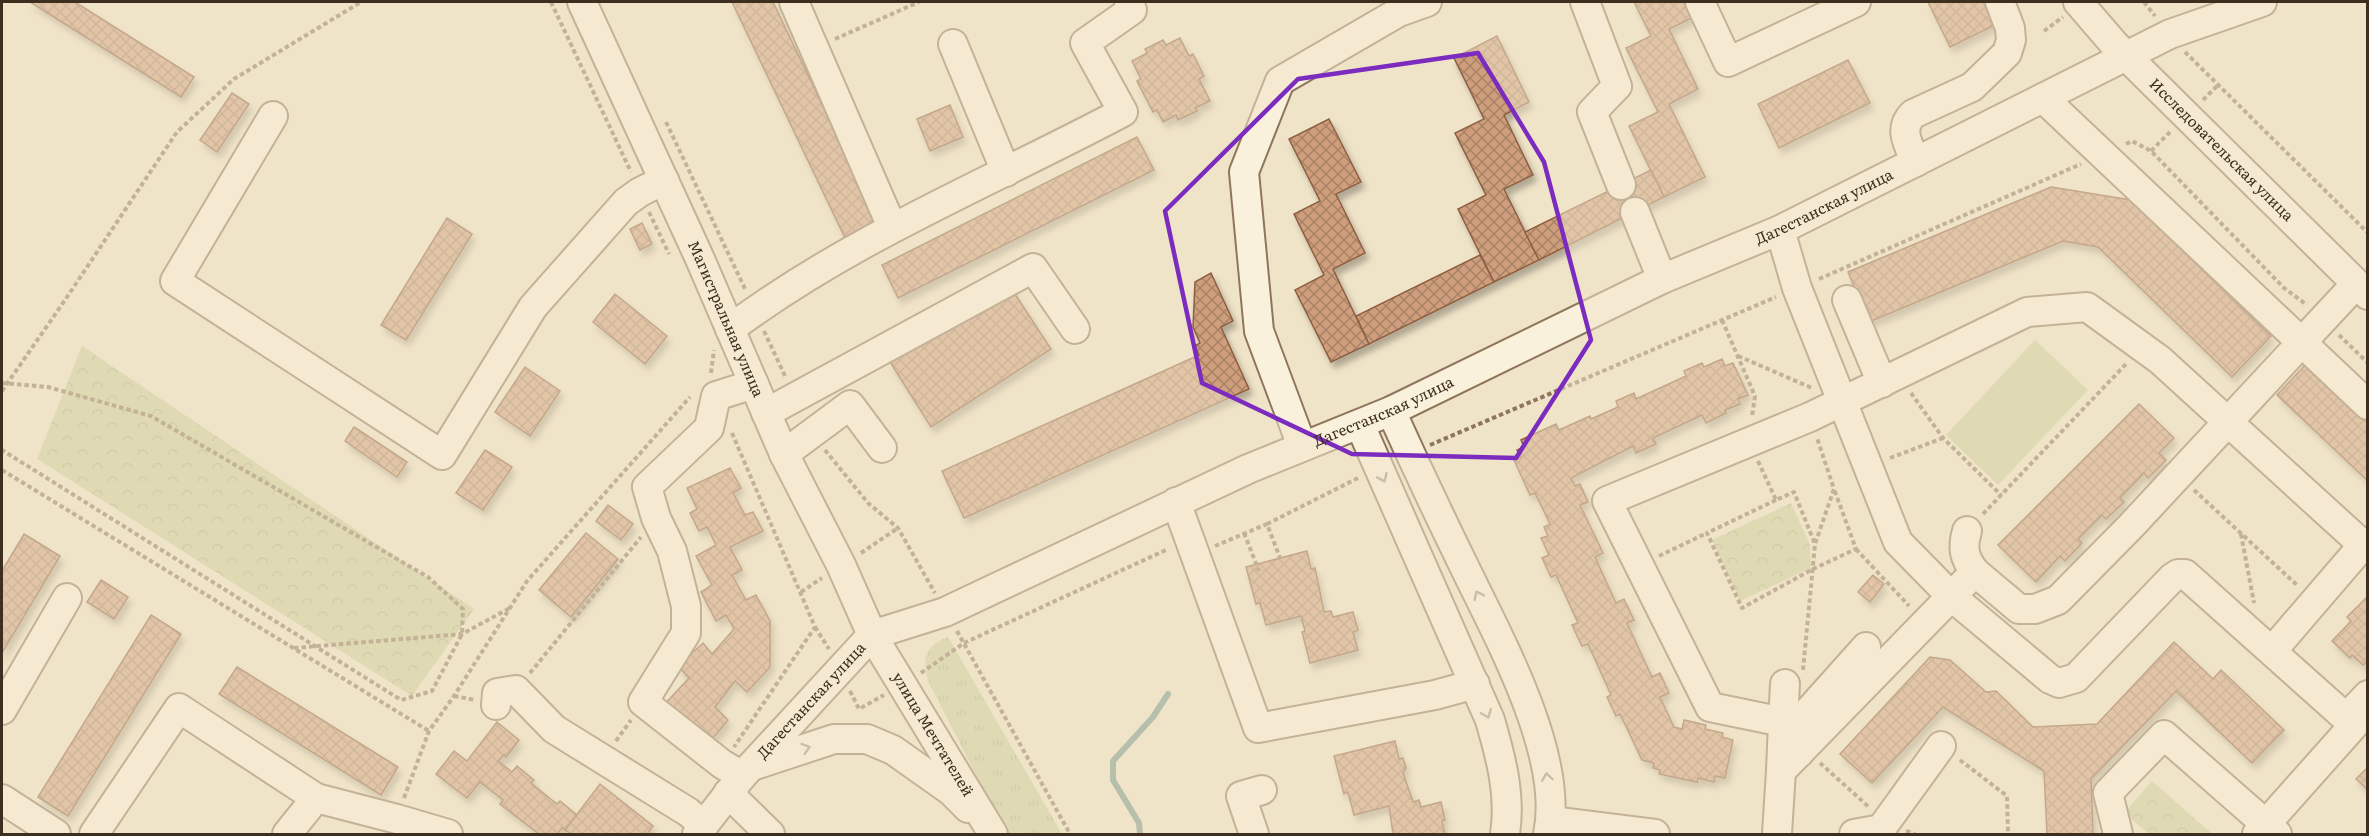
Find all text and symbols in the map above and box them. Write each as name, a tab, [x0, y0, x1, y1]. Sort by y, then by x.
street label: Исследовательская улица	[2145, 72, 2300, 226]
street label: Дагестанская улица	[1751, 162, 1897, 249]
street label: Магистральная улица	[683, 236, 771, 401]
street label: Дагестанская улица	[1309, 369, 1458, 451]
one-way arrow	[1376, 472, 1388, 483]
one-way arrow	[1473, 591, 1485, 602]
street label: Дагестанская улица	[751, 635, 871, 763]
street label: улица Мечтателей	[887, 667, 980, 800]
one-way arrow	[1480, 708, 1492, 719]
one-way arrow	[800, 743, 811, 755]
one-way arrow	[1541, 772, 1554, 782]

